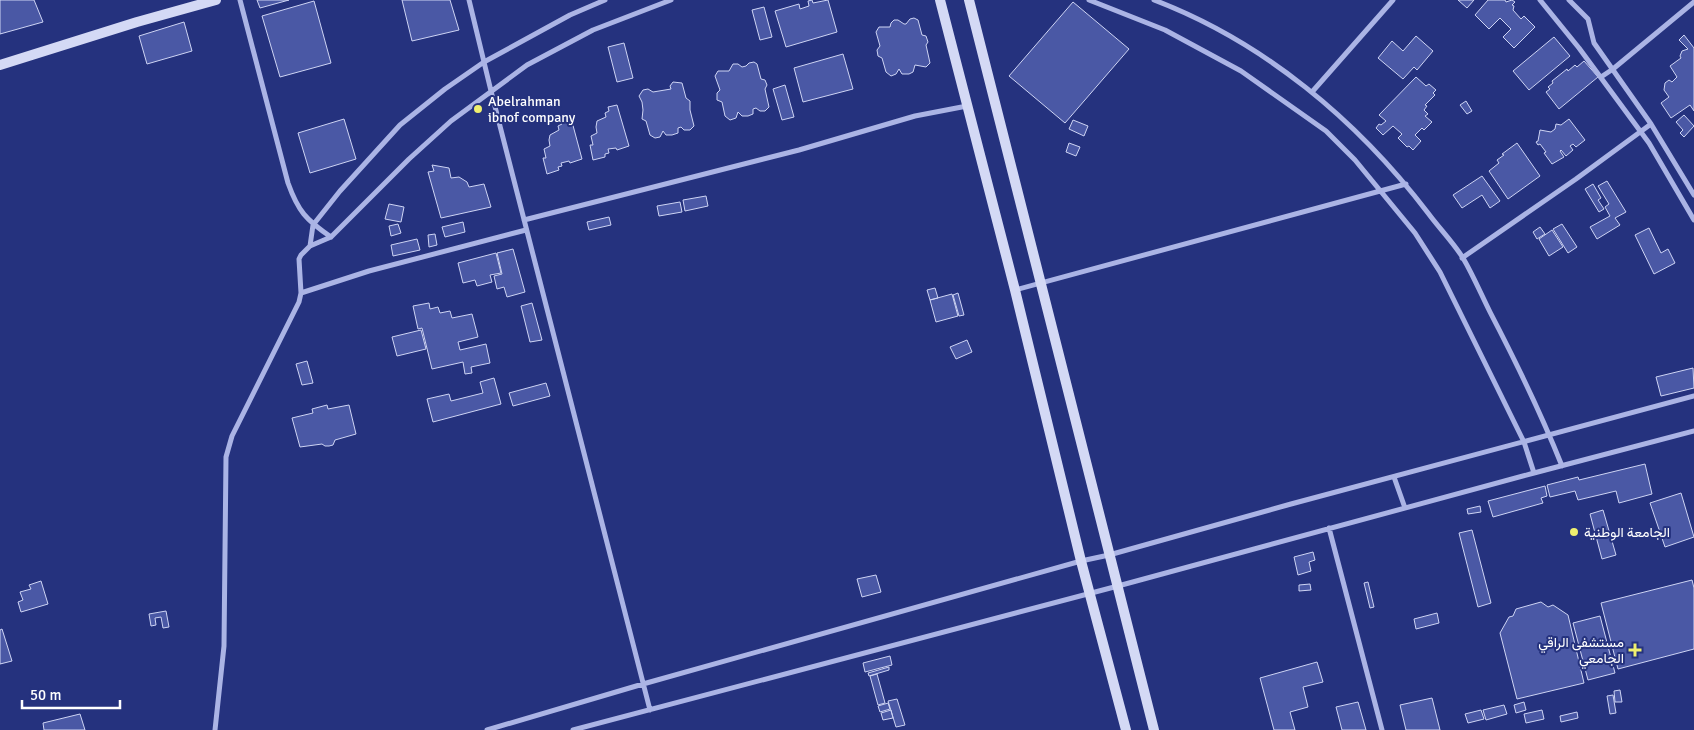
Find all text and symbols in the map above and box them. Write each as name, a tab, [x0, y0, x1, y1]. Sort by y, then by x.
place label: Abelrahman ibnof company	[488, 93, 576, 126]
marker: Abelrahman ibnof company	[472, 103, 484, 115]
place label: الجامعة الوطنية	[1584, 524, 1670, 541]
marker: الجامعة الوطنية	[1568, 526, 1580, 538]
place label: مستشفى الراقي الجامعي	[1538, 634, 1624, 670]
marker: مستشفى الراقي الجامعي	[1628, 643, 1642, 657]
scale bar	[22, 678, 120, 710]
text: 50 m	[30, 686, 61, 704]

